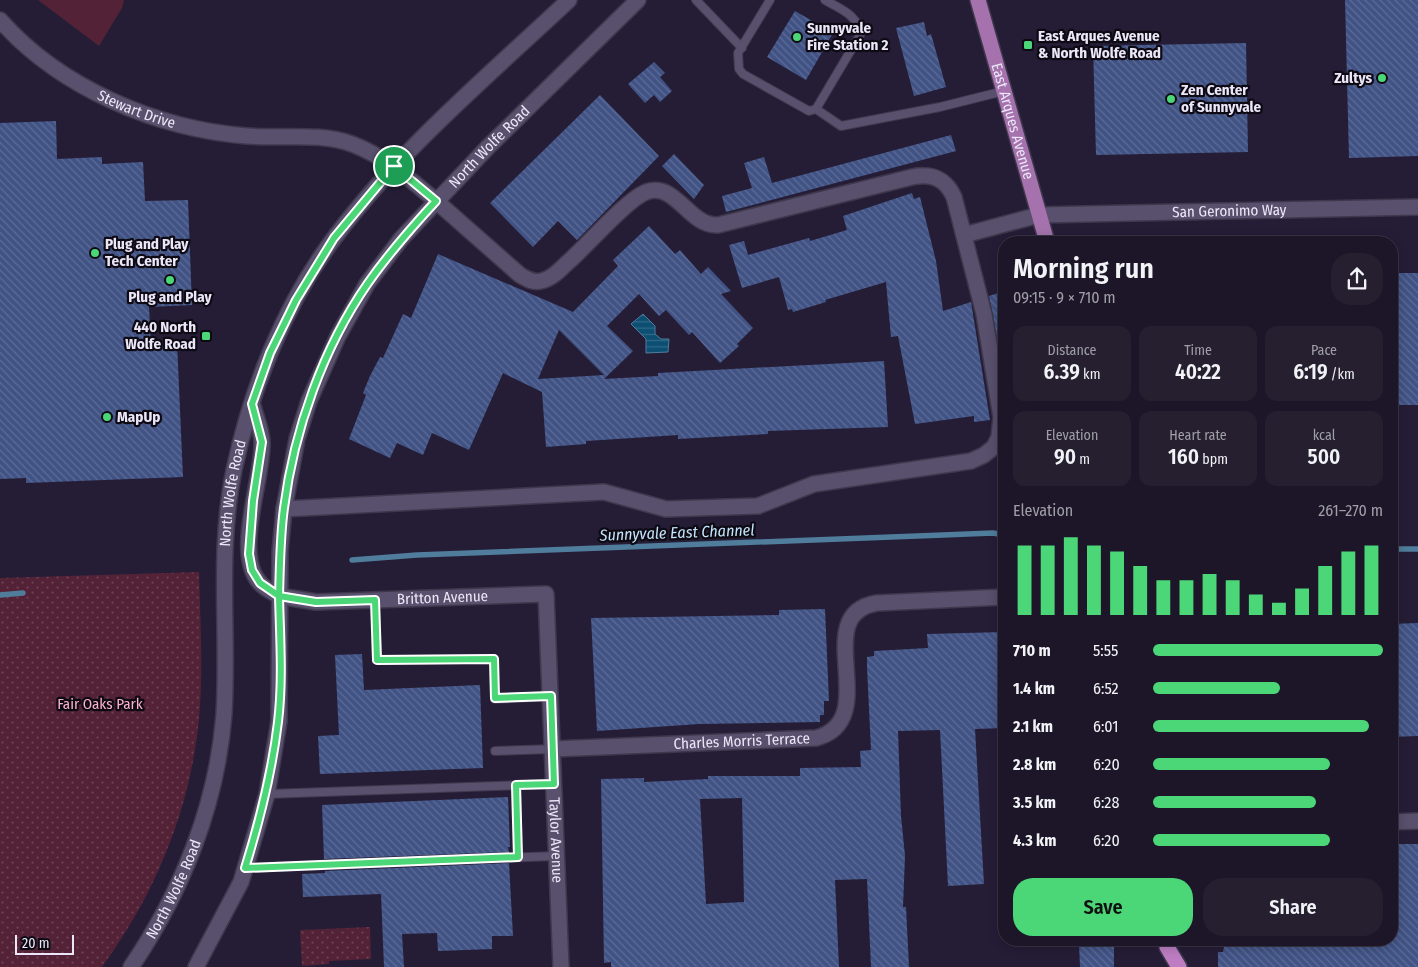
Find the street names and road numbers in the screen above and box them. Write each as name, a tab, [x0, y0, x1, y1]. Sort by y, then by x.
street label: East Arques Avenue	[987, 61, 1038, 181]
street label: Stewart Drive	[94, 86, 177, 132]
street label: North Wolfe Road	[445, 102, 534, 192]
street label: San Geronimo Way	[1172, 201, 1287, 221]
street label: North Wolfe Road	[216, 438, 250, 547]
street label: Britton Avenue	[397, 587, 488, 608]
street label: Charles Morris Terrace	[673, 729, 810, 753]
street label: Taylor Avenue	[545, 797, 567, 883]
street label: North Wolfe Road	[142, 837, 205, 942]

